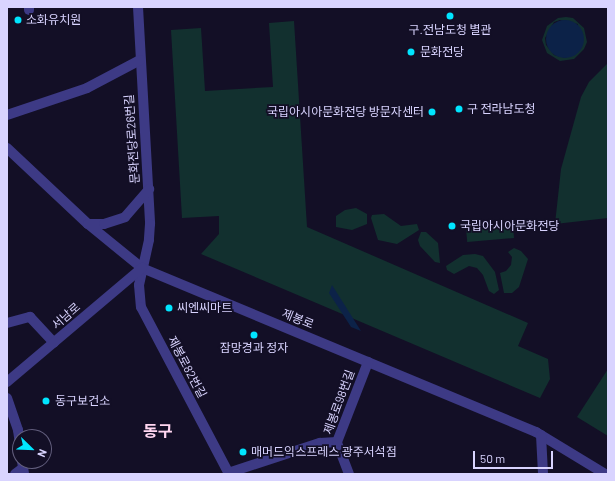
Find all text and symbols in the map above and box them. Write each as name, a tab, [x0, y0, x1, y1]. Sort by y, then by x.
marker: 구.전남도청 별관	[445, 11, 455, 21]
place label: 소화유치원	[26, 13, 81, 27]
marker: 소화유치원	[13, 15, 23, 25]
place label: 구.전남도청 별관	[408, 23, 492, 37]
place label: 문화전당	[420, 45, 464, 59]
marker: 문화전당	[405, 46, 417, 58]
street label: 문화전당로26번길	[122, 94, 142, 184]
place label: 구 전라남도청	[467, 102, 536, 116]
marker: 구 전라남도청	[454, 104, 464, 114]
place label: 국립아시아문화전당 방문자센터	[267, 105, 424, 119]
marker: 국립아시아문화전당 방문자센터	[427, 107, 437, 117]
place label: 국립아시아문화전당	[460, 219, 559, 233]
marker: 국립아시아문화전당	[447, 221, 457, 231]
street label: 서남로	[49, 300, 83, 332]
place label: 씨엔씨마트	[177, 301, 232, 315]
marker: 씨엔씨마트	[164, 303, 174, 313]
street label: 제봉로	[280, 306, 316, 332]
marker: 잠망경과 정자	[249, 330, 259, 340]
street label: 제봉로82번길	[165, 334, 209, 400]
place label: 잠망경과 정자	[220, 341, 288, 355]
street label: 제봉로98번길	[321, 368, 357, 436]
place label: 동구보건소	[55, 394, 110, 408]
marker: 동구보건소	[40, 395, 52, 407]
district label: 동구	[143, 421, 173, 441]
north arrow	[12, 429, 52, 469]
scale bar	[475, 443, 555, 469]
place label: 매머드익스프레스 광주서석점	[251, 445, 397, 459]
marker: 매머드익스프레스 광주서석점	[238, 447, 248, 457]
text: N	[35, 448, 50, 459]
text: 50 m	[480, 451, 505, 465]

